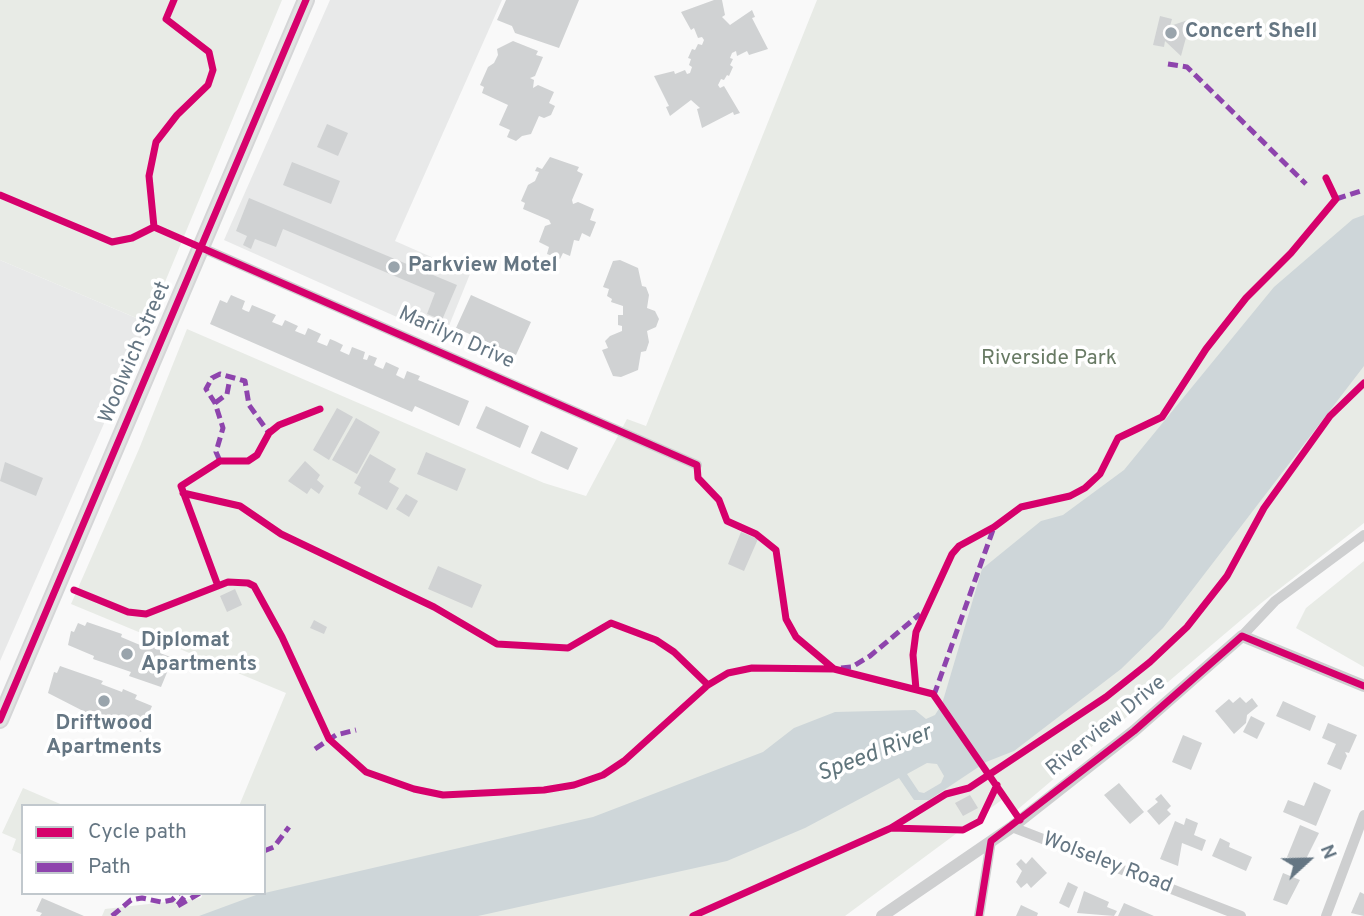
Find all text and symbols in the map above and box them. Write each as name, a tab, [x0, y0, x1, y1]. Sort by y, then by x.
place label: Concert Shell	[1185, 20, 1317, 46]
marker: Concert Shell	[1163, 25, 1179, 41]
place label: Parkview Motel	[408, 254, 558, 280]
marker: Parkview Motel	[386, 259, 402, 275]
street label: Woolwich Street	[95, 278, 177, 428]
street label: Marilyn Drive	[394, 302, 518, 376]
park label: Riverside Park	[981, 347, 1117, 373]
place label: Diplomat Apartments	[141, 629, 257, 679]
marker: Diplomat Apartments	[119, 646, 135, 662]
street label: Riverview Drive	[1042, 671, 1172, 783]
marker: Driftwood Apartments	[96, 693, 112, 709]
place label: Driftwood Apartments	[46, 712, 162, 762]
water label: Speed River	[814, 721, 936, 789]
legend	[21, 804, 266, 895]
text: Cycle path	[88, 819, 187, 846]
north arrow	[1273, 825, 1343, 895]
street label: Wolseley Road	[1039, 828, 1175, 900]
text: N	[1314, 841, 1341, 863]
text: Path	[88, 854, 131, 881]

